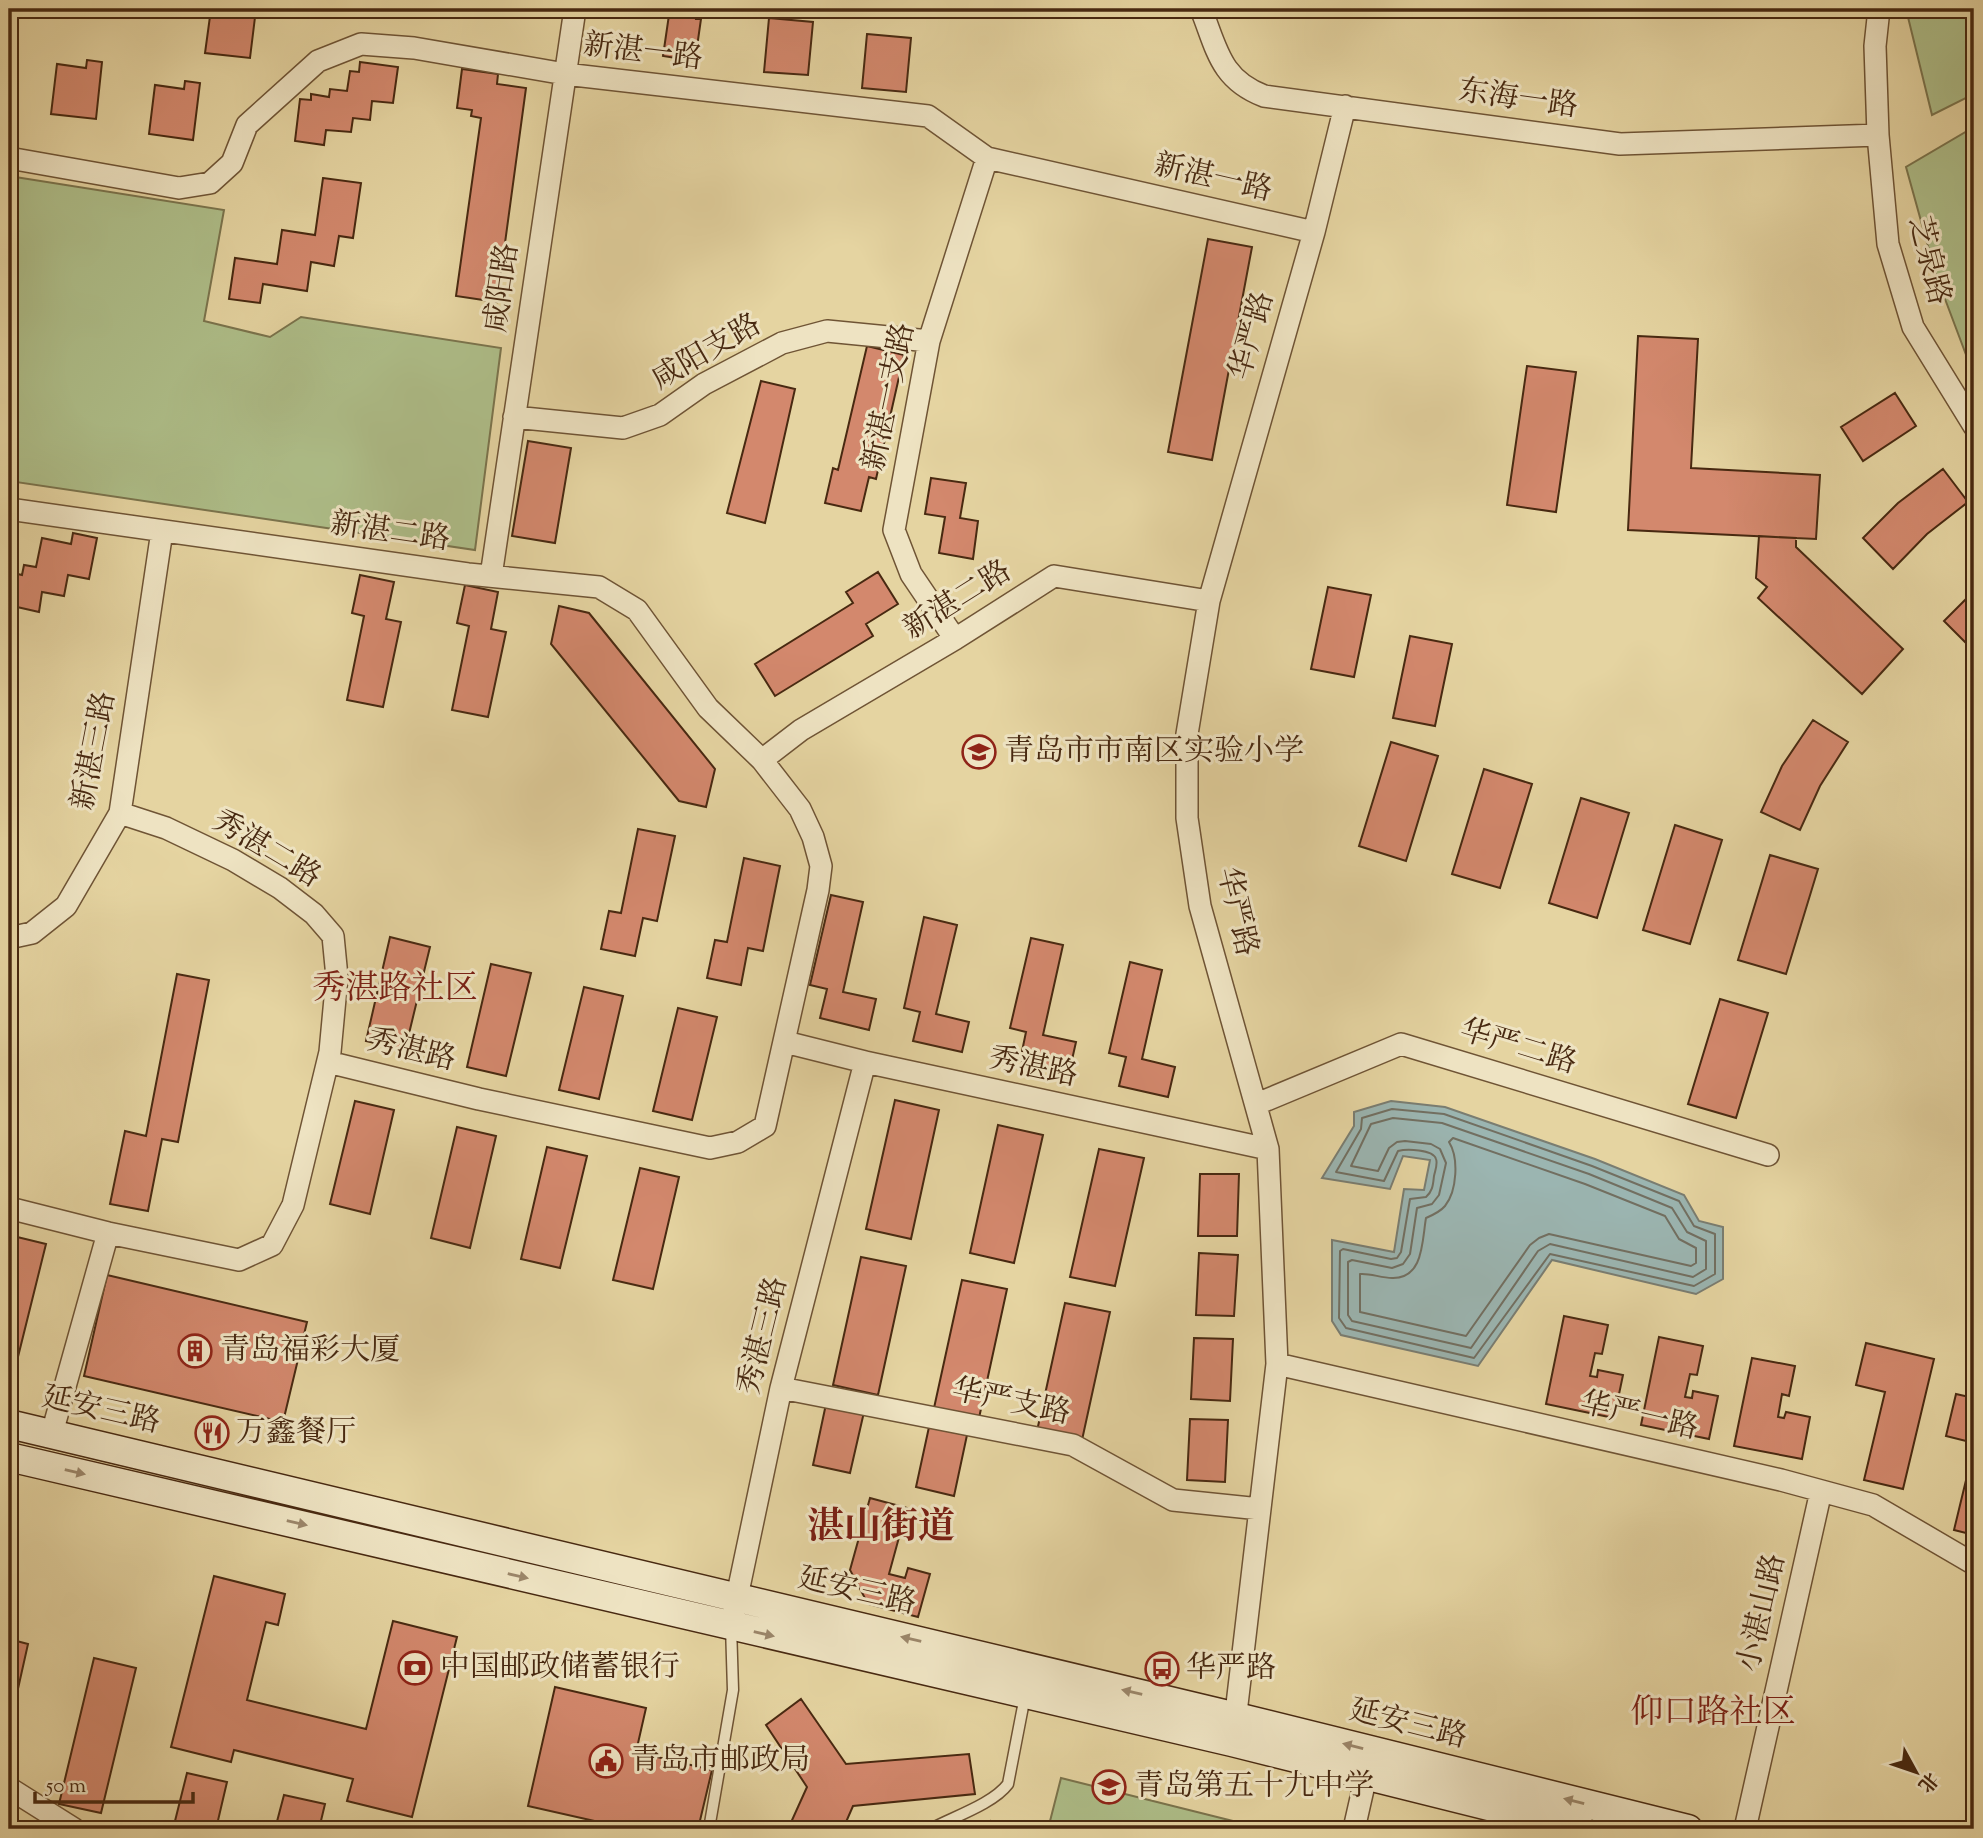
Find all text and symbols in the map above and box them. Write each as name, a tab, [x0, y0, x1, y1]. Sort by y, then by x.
street label: 新湛一路	[581, 24, 705, 82]
street label: 东海一路	[1456, 70, 1580, 130]
street label: 新湛一路	[1150, 145, 1276, 213]
street label: 芝泉路	[1896, 212, 1960, 310]
street label: 咸阳路	[475, 240, 531, 336]
street label: 华严路	[1220, 287, 1286, 385]
street label: 咸阳支路	[644, 304, 770, 402]
street label: 新湛一支路	[853, 319, 927, 475]
street label: 新湛二路	[328, 503, 452, 563]
street label: 新湛二路	[896, 551, 1020, 651]
street label: 新湛三路	[62, 688, 128, 814]
place label: 青岛市市南区实验小学	[1004, 731, 1304, 774]
school or university icon: 青岛市市南区实验小学	[960, 733, 998, 771]
street label: 秀湛二路	[203, 801, 329, 899]
street label: 华严路	[1205, 863, 1267, 961]
district label: 秀湛路社区	[313, 966, 478, 1014]
street label: 华严二路	[1454, 1010, 1582, 1086]
street label: 秀湛路	[362, 1019, 460, 1083]
street label: 秀湛路	[985, 1038, 1081, 1098]
street label: 秀湛三路	[729, 1273, 799, 1399]
place label: 青岛福彩大厦	[220, 1330, 400, 1373]
building icon: 青岛福彩大厦	[176, 1332, 214, 1370]
street label: 华严支路	[948, 1369, 1074, 1437]
street label: 延安三路	[38, 1377, 164, 1445]
street label: 华严一路	[1576, 1383, 1702, 1451]
place label: 万鑫餐厅	[236, 1412, 356, 1455]
restaurant icon: 万鑫餐厅	[193, 1414, 231, 1452]
one-way arrow	[64, 1467, 86, 1478]
district label: 湛山街道	[807, 1502, 955, 1556]
one-way arrow	[286, 1518, 308, 1529]
street label: 小湛山路	[1729, 1550, 1797, 1676]
street label: 延安三路	[794, 1558, 920, 1626]
one-way arrow	[507, 1571, 529, 1582]
one-way arrow	[753, 1629, 775, 1640]
one-way arrow	[900, 1633, 922, 1644]
place label: 中国邮政储蓄银行	[440, 1647, 680, 1690]
place label: 华严路	[1186, 1648, 1276, 1691]
bank icon: 中国邮政储蓄银行	[396, 1649, 434, 1687]
bus stop icon: 华严路	[1143, 1650, 1181, 1688]
one-way arrow	[1121, 1686, 1143, 1697]
street label: 延安三路	[1345, 1690, 1471, 1760]
district label: 仰口路社区	[1631, 1690, 1796, 1738]
north arrow	[1882, 1736, 1952, 1806]
place label: 青岛市邮政局	[630, 1740, 810, 1783]
one-way arrow	[1342, 1740, 1364, 1751]
public building icon: 青岛市邮政局	[587, 1742, 625, 1780]
scale bar	[35, 1761, 192, 1805]
text: 北	[1911, 1765, 1944, 1797]
place label: 青岛第五十九中学	[1134, 1766, 1374, 1809]
school or university icon: 青岛第五十九中学	[1090, 1768, 1128, 1806]
text: 50 m	[45, 1772, 86, 1802]
one-way arrow	[1563, 1795, 1585, 1806]

